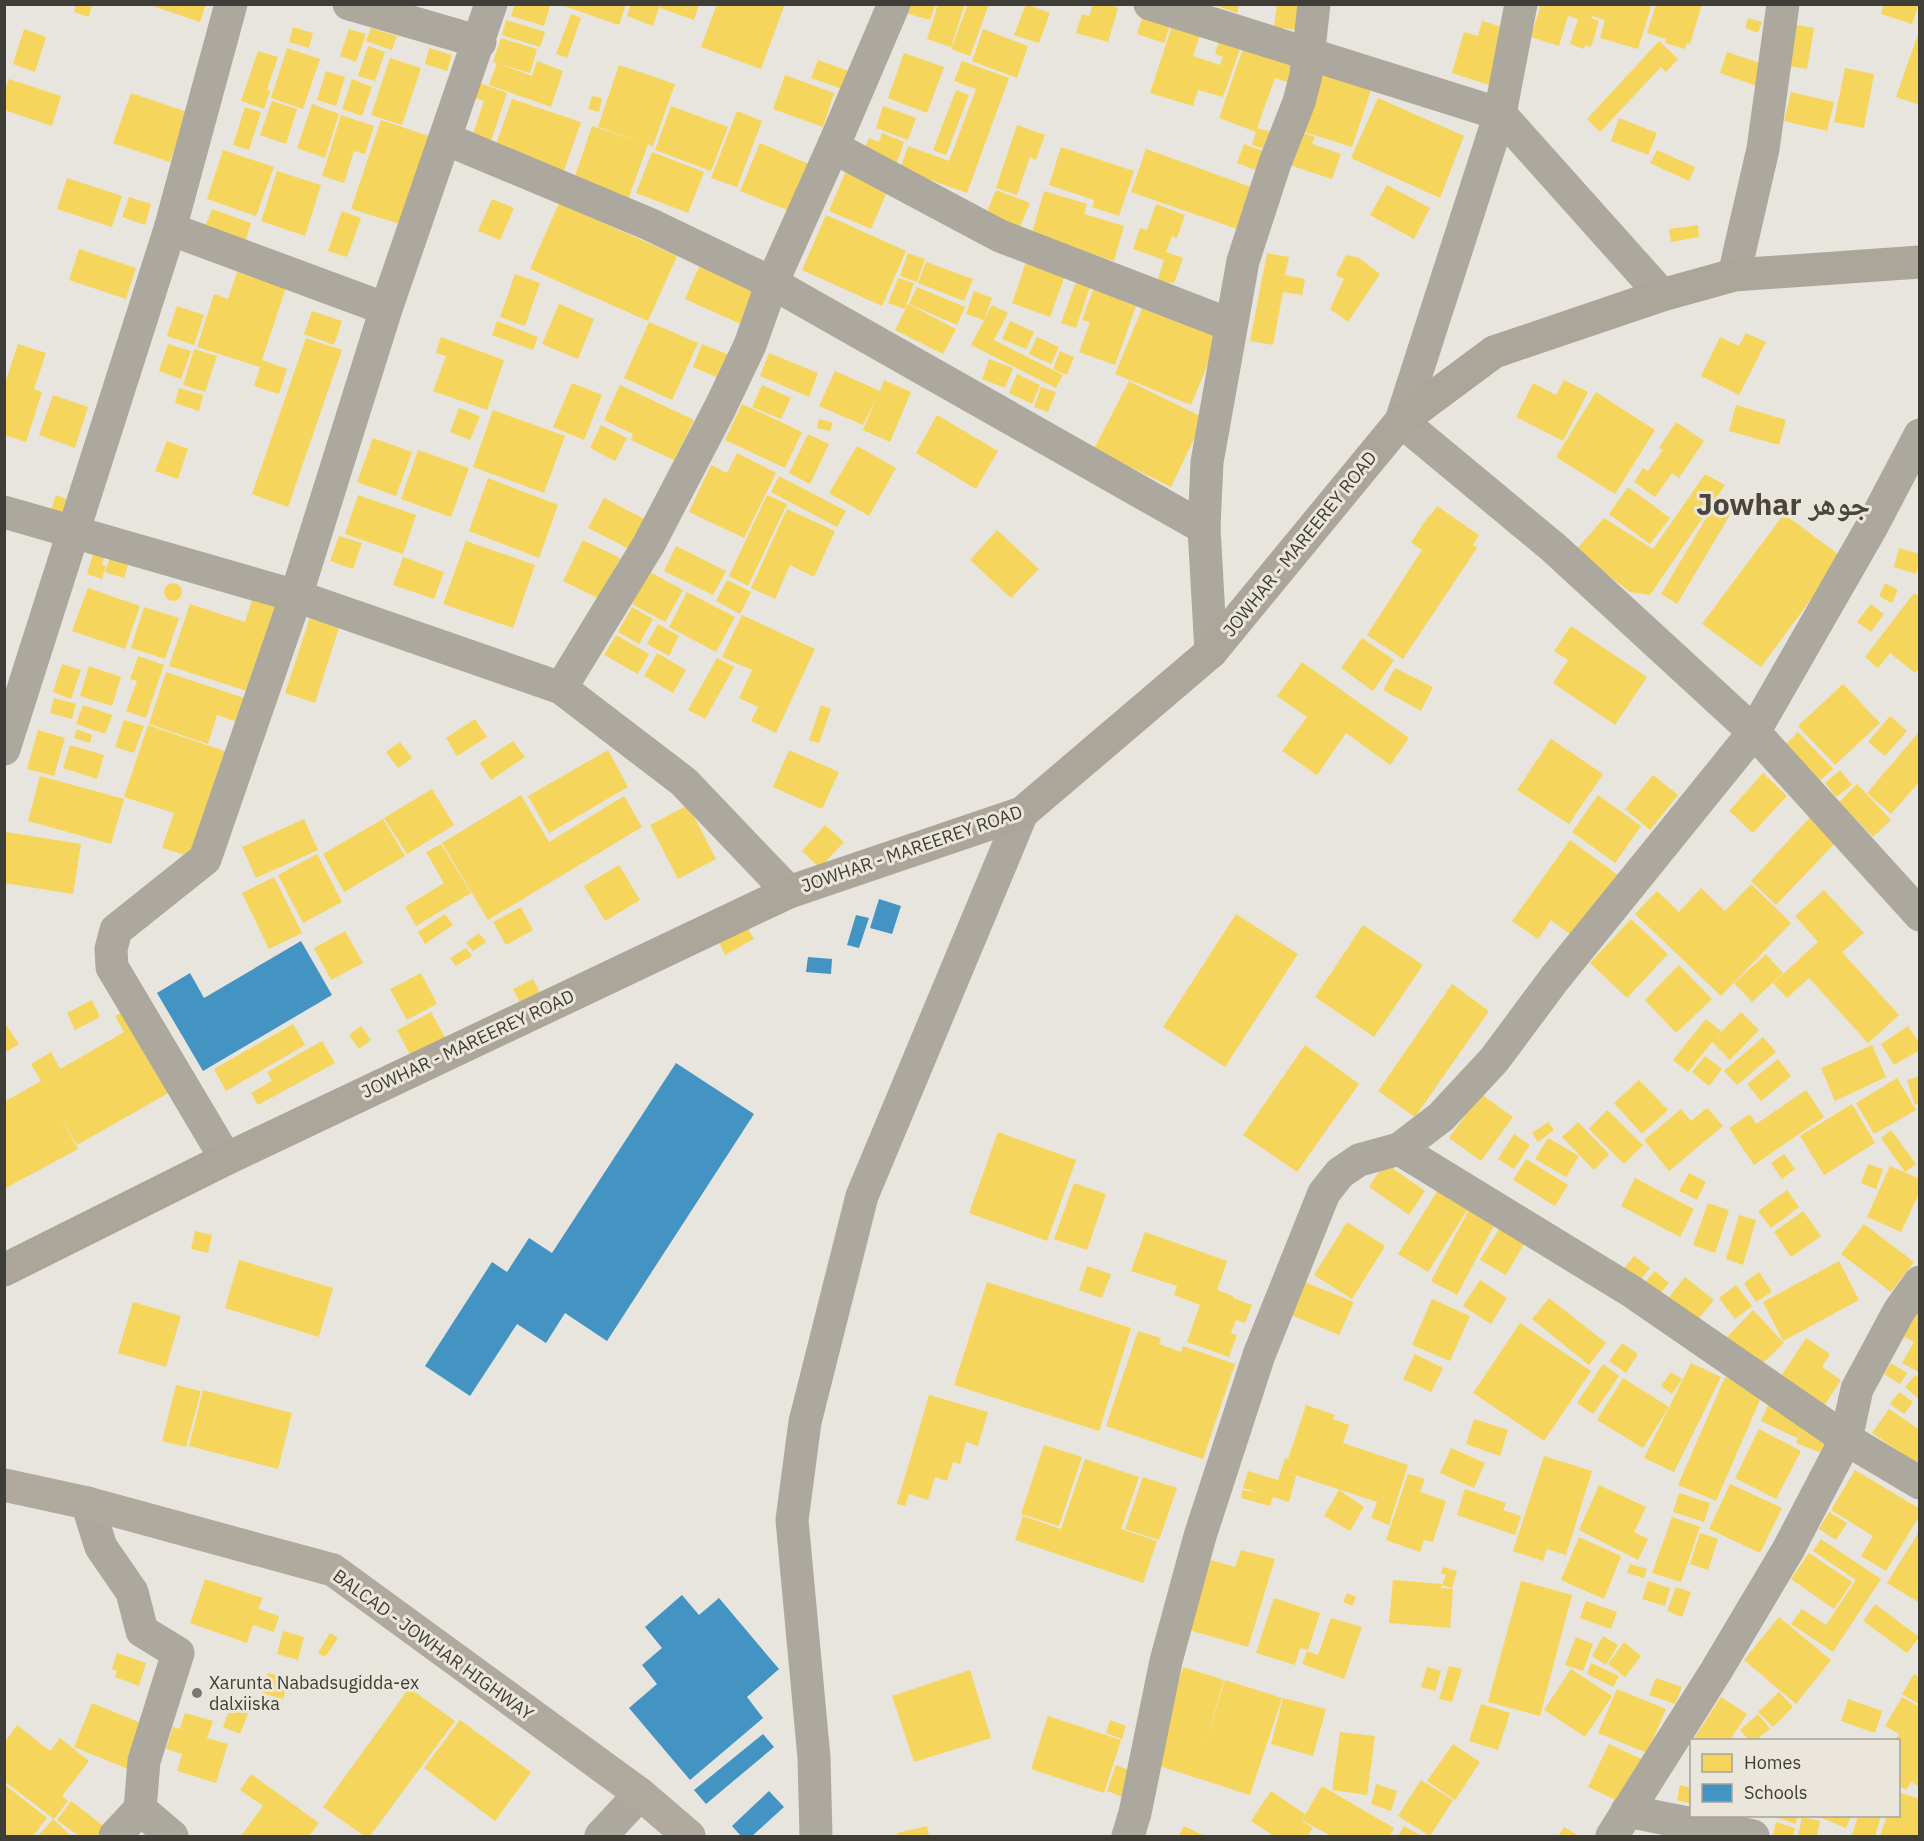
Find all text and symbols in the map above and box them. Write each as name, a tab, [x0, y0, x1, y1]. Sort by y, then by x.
street label: JOWHAR - MAREEREY ROAD	[1218, 446, 1382, 641]
district label: Jowhar جوهر	[1696, 484, 1870, 523]
street label: JOWHAR - MAREEREY ROAD	[798, 800, 1025, 897]
street label: JOWHAR - MAREEREY ROAD	[358, 984, 578, 1103]
street label: BALCAD - JOWHAR HIGHWAY	[328, 1564, 538, 1725]
place label: Xarunta Nabadsugidda-ex dalxiiska	[209, 1671, 419, 1715]
marker: Xarunta Nabadsugidda-ex dalxiiska	[190, 1686, 204, 1700]
legend	[1690, 1739, 1900, 1817]
text: Homes	[1744, 1751, 1801, 1774]
text: Schools	[1744, 1781, 1808, 1804]

